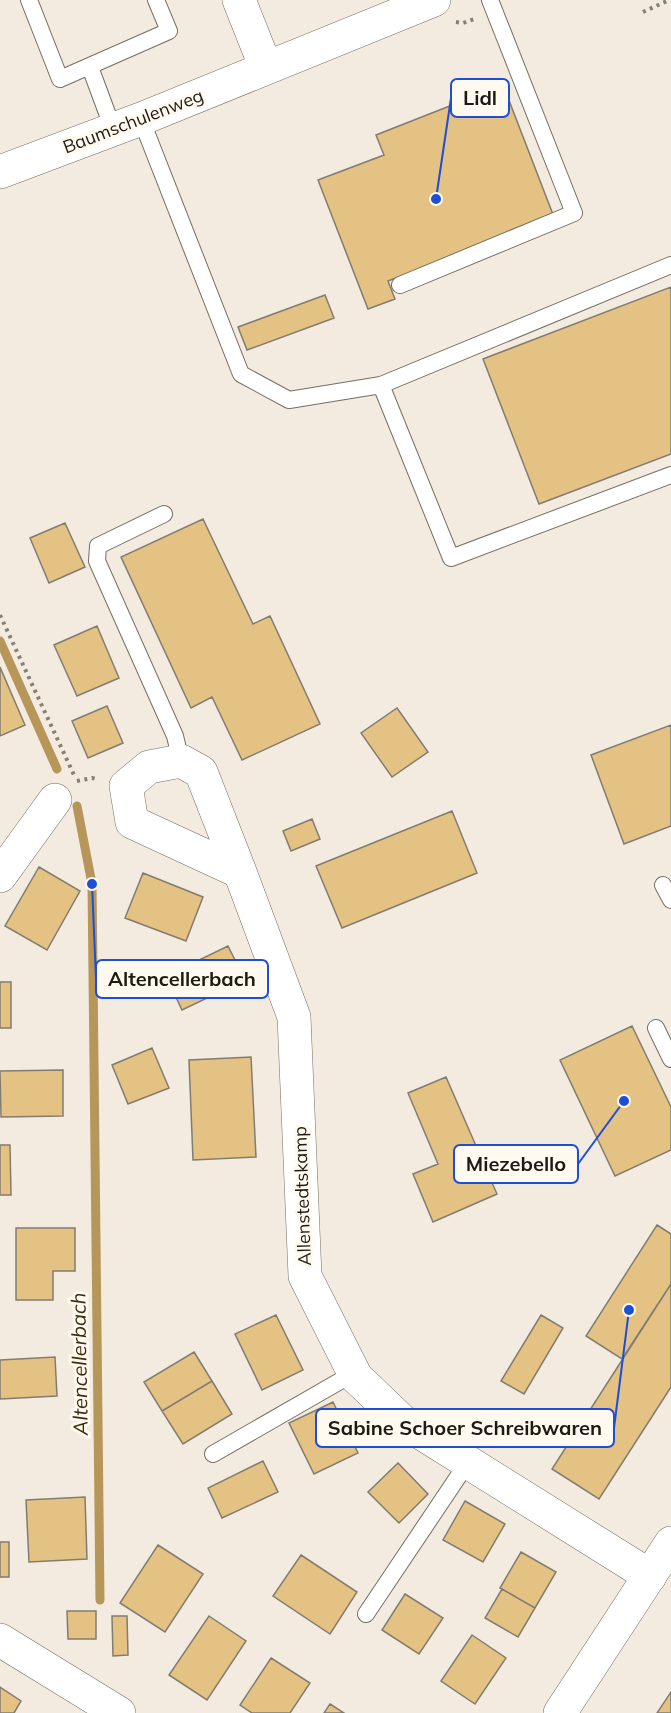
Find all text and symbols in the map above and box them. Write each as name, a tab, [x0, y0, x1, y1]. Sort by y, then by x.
callout: Lidl	[451, 79, 509, 117]
street label: Baumschulenweg	[59, 84, 207, 158]
text: Lidl	[463, 85, 497, 110]
callout: Altencellerbach	[96, 960, 268, 998]
text: Altencellerbach	[108, 966, 256, 991]
street label: Allenstedtskamp	[288, 1126, 316, 1266]
callout: Miezebello	[454, 1145, 578, 1183]
text: Miezebello	[466, 1151, 566, 1176]
water label: Altencellerbach	[65, 1292, 93, 1437]
callout: Sabine Schoer Schreibwaren	[316, 1409, 614, 1447]
text: Sabine Schoer Schreibwaren	[328, 1415, 602, 1440]

